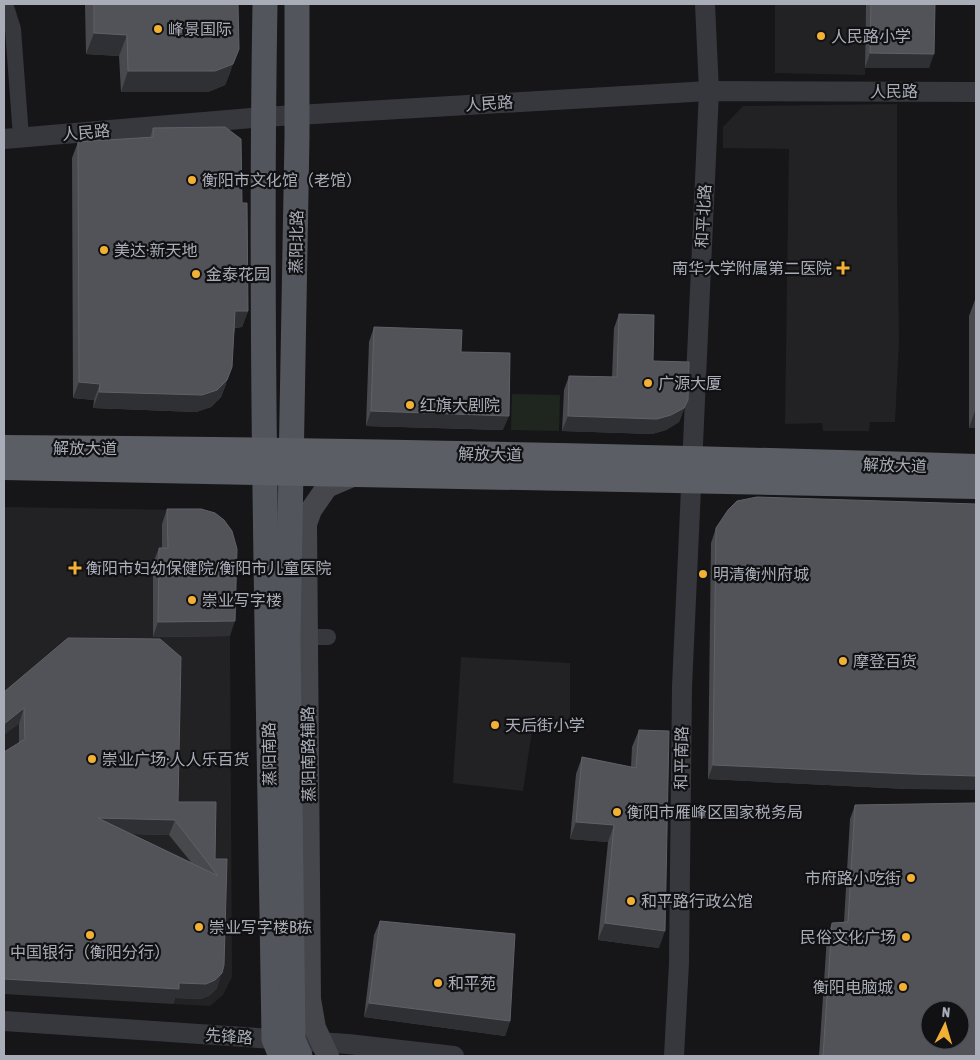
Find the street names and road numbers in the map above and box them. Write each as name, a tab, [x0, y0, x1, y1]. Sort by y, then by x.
street label: 人民路	[870, 82, 918, 100]
street label: 人民路	[464, 92, 514, 114]
street label: 人民路	[61, 121, 111, 143]
street label: 和平北路	[692, 184, 714, 248]
street label: 蒸阳北路	[286, 210, 306, 274]
street label: 解放大道	[53, 439, 117, 457]
street label: 解放大道	[458, 444, 522, 464]
street label: 解放大道	[863, 455, 927, 475]
street label: 蒸阳南路辅路	[298, 706, 318, 802]
street label: 蒸阳南路	[259, 722, 279, 786]
street label: 和平南路	[671, 726, 691, 790]
street label: 先锋路	[204, 1025, 254, 1047]

